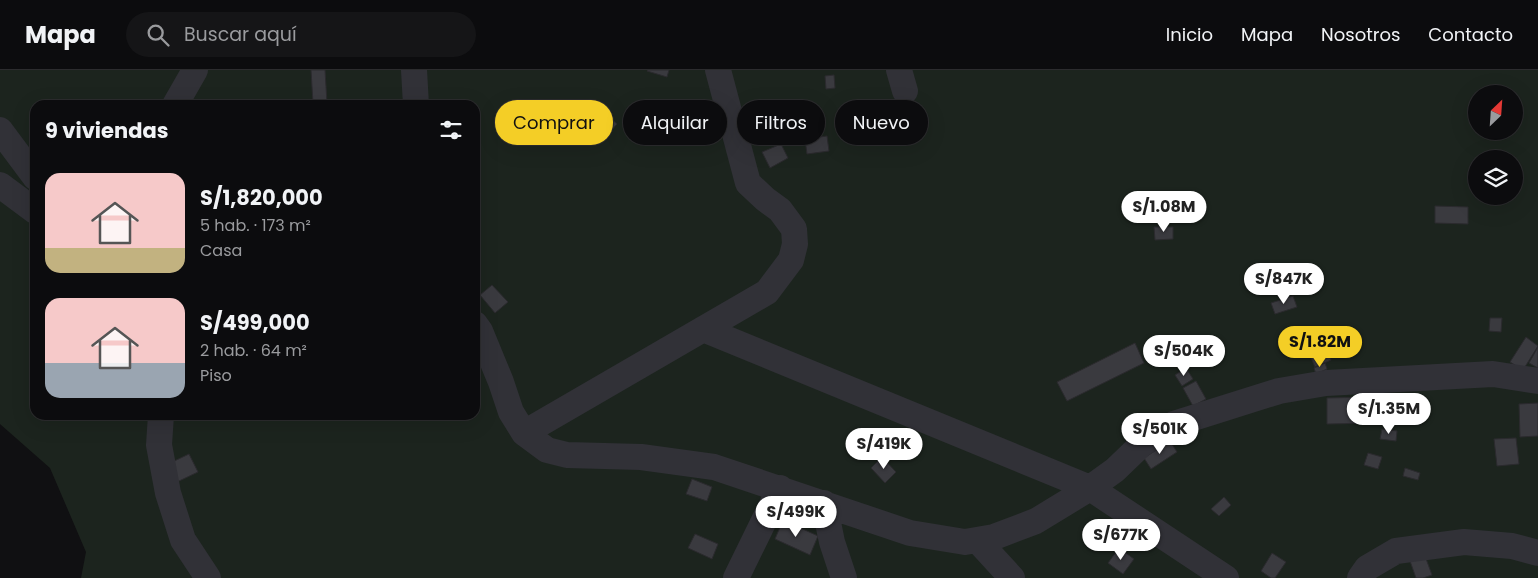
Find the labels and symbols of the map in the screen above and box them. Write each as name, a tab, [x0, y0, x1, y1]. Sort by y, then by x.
north arrow	[1468, 85, 1522, 140]
pin: S/1.08M	[1118, 190, 1210, 233]
pin: S/847K	[1243, 262, 1325, 305]
pin: S/1.82M	[1274, 326, 1366, 368]
pin: S/504K	[1143, 334, 1225, 377]
pin: S/1.35M	[1343, 392, 1435, 435]
pin: S/501K	[1119, 412, 1201, 455]
pin: S/419K	[843, 428, 925, 470]
pin: S/499K	[755, 496, 837, 538]
pin: S/677K	[1080, 518, 1162, 561]

